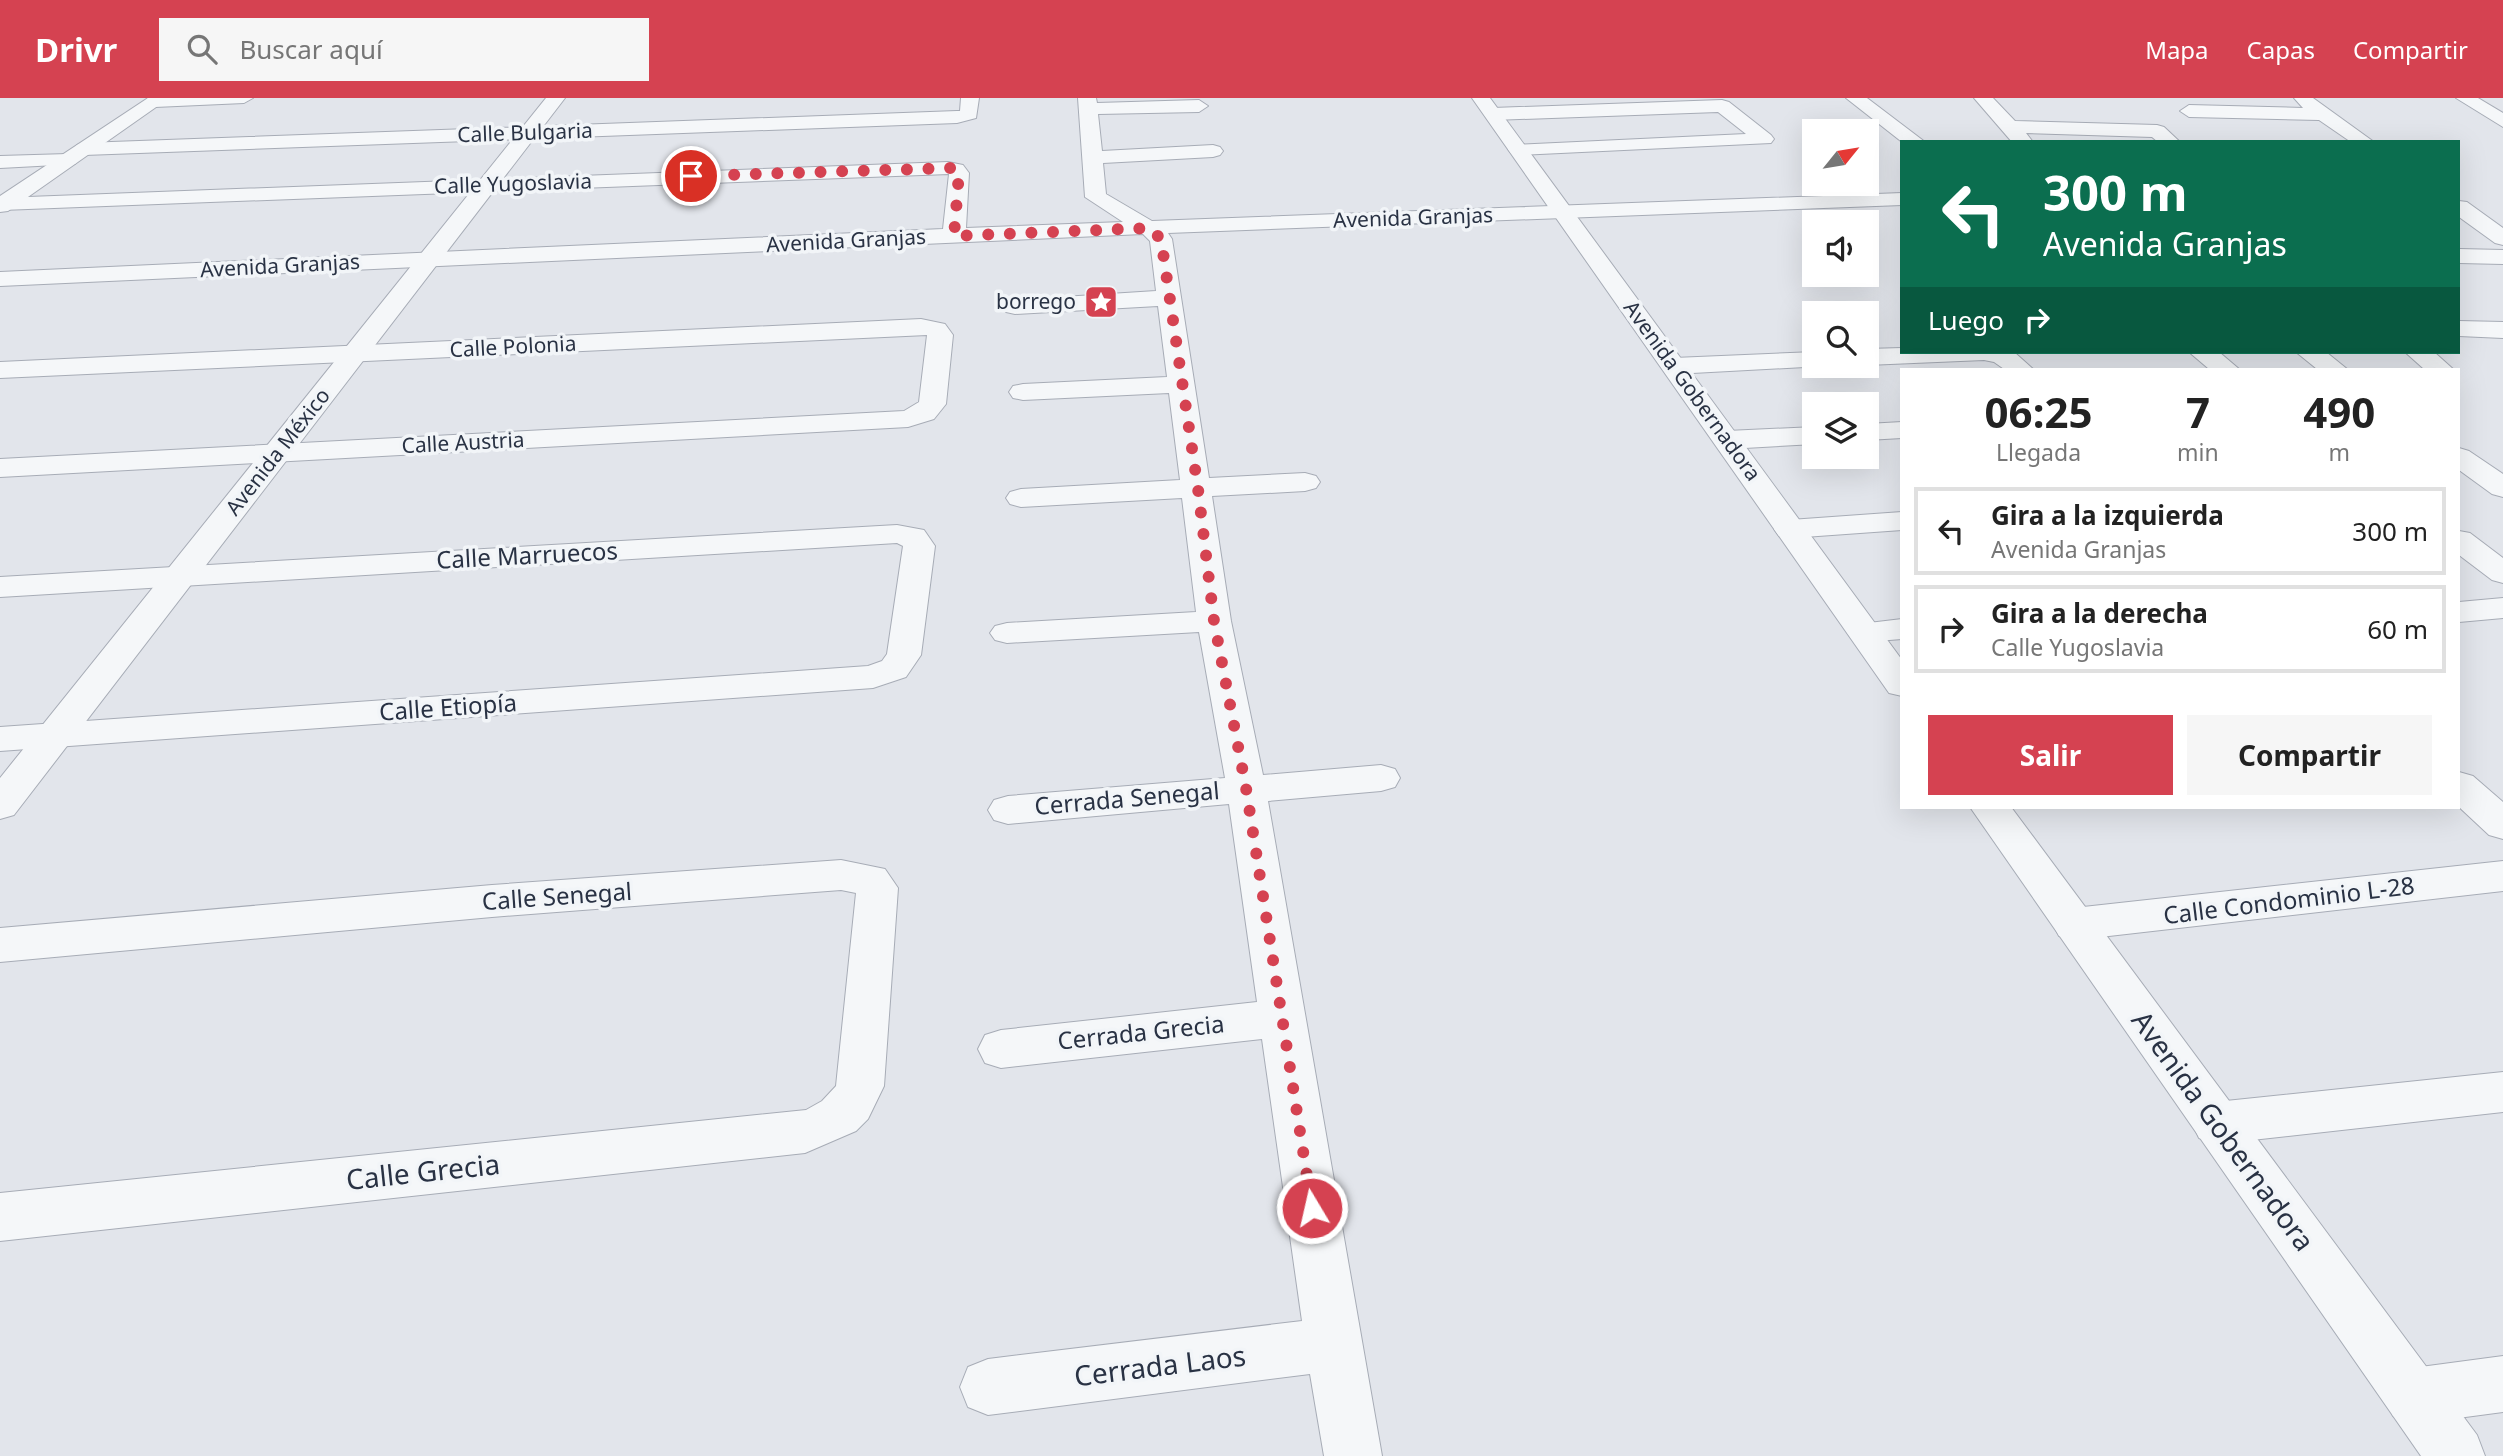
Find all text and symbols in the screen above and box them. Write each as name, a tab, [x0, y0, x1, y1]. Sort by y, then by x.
search box	[159, 18, 649, 81]
text: Drivr	[35, 27, 117, 72]
icon: search	[183, 30, 221, 68]
text: Buscar aquí	[239, 31, 383, 67]
text: Mapa	[2145, 33, 2209, 66]
text: Capas	[2247, 33, 2315, 66]
text: Compartir	[2353, 33, 2468, 66]
street label: Calle Bulgaria	[457, 116, 593, 148]
north arrow	[1802, 119, 1880, 196]
map controls	[1802, 119, 1879, 469]
pin	[661, 146, 721, 206]
icon: arrive	[672, 157, 710, 195]
text: 300 m	[2043, 159, 2188, 225]
street label: Calle Yugoslavia	[433, 166, 592, 200]
icon: left	[1928, 168, 2019, 259]
street label: Avenida Granjas	[1333, 200, 1493, 234]
button: sound	[1802, 210, 1879, 287]
street label: Avenida Granjas	[765, 222, 927, 258]
text: Avenida Granjas	[2043, 222, 2287, 265]
street label: Avenida Granjas	[199, 247, 361, 283]
place icon: borrego	[1082, 283, 1120, 321]
place label: borrego	[996, 287, 1076, 315]
street label: Avenida Gobernadora	[1618, 295, 1768, 486]
button: search	[1802, 301, 1879, 378]
icon: right	[2018, 301, 2056, 339]
text: Luego	[1928, 302, 2004, 338]
street label: Calle Polonia	[449, 329, 577, 363]
street label: Avenida México	[219, 382, 336, 521]
text: 06:25	[1985, 383, 2092, 440]
text: 7	[2186, 383, 2210, 440]
text: 490	[2303, 383, 2375, 440]
button: layers	[1802, 392, 1879, 469]
street label: Calle Austria	[401, 425, 525, 459]
text: Llegada	[1996, 436, 2081, 468]
text: min	[2177, 436, 2219, 468]
text: m	[2329, 436, 2350, 468]
text: Gira a la izquierda	[1991, 497, 2224, 533]
icon: left	[1932, 512, 1970, 550]
text: 300 m	[2352, 513, 2428, 549]
street label: Calle Marruecos	[435, 533, 619, 576]
text: Avenida Granjas	[1991, 533, 2166, 565]
text: Gira a la derecha	[1991, 595, 2208, 631]
icon: right	[1932, 610, 1970, 648]
text: 60 m	[2367, 611, 2428, 647]
text: Calle Yugoslavia	[1991, 631, 2164, 663]
street label: Calle Etiopía	[378, 685, 518, 728]
button: Salir	[1928, 715, 2173, 795]
button: Compartir	[2187, 715, 2432, 795]
street label: Cerrada Senegal	[1033, 773, 1221, 822]
street label: Calle Condominio L-28	[2161, 868, 2416, 931]
street label: Calle Senegal	[481, 874, 633, 917]
street label: Avenida Gobernadora	[2124, 1003, 2324, 1258]
street label: Cerrada Grecia	[1056, 1006, 1226, 1057]
street label: Calle Grecia	[344, 1144, 502, 1198]
position arrow	[1275, 1171, 1349, 1245]
street label: Cerrada Laos	[1072, 1336, 1248, 1394]

